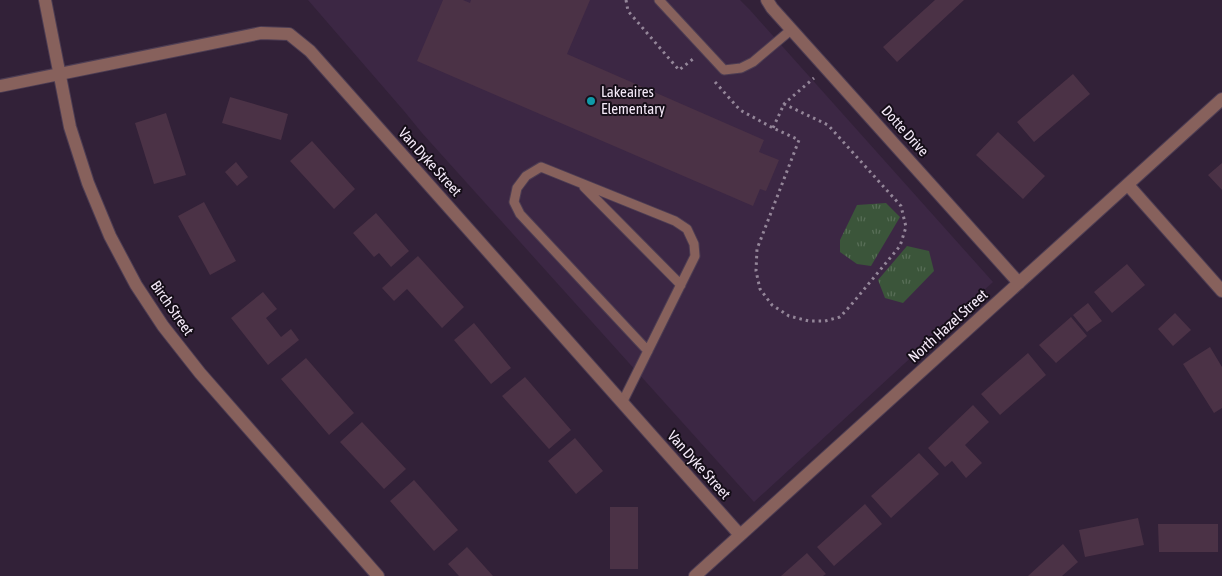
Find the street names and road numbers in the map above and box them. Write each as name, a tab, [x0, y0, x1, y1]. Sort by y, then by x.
street label: Dotte Drive	[878, 102, 933, 160]
street label: Van Dyke Street	[395, 124, 465, 199]
street label: Birch Street	[147, 277, 197, 338]
street label: North Hazel Street	[905, 286, 991, 366]
street label: Van Dyke Street	[664, 427, 734, 502]

